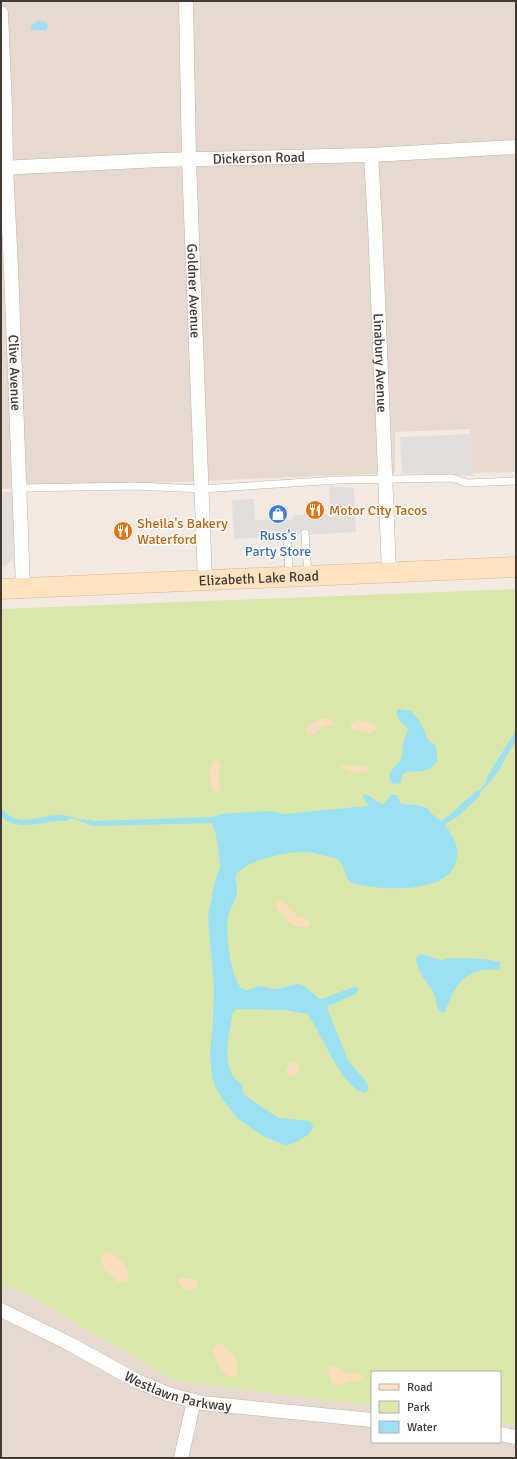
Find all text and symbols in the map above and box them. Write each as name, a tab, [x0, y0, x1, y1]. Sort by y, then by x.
street label: Dickerson Road	[212, 149, 305, 168]
street label: Goldner Avenue	[183, 243, 204, 338]
street label: Linabury Avenue	[370, 313, 391, 413]
street label: Clive Avenue	[5, 334, 24, 411]
restaurant icon: Motor City Tacos	[304, 499, 326, 521]
place label: Motor City Tacos	[329, 502, 427, 519]
shop icon: Russ's Party Store	[267, 503, 289, 525]
place label: Sheila's Bakery Waterford	[137, 515, 228, 548]
restaurant icon: Sheila's Bakery Waterford	[112, 520, 134, 542]
place label: Russ's Party Store	[245, 527, 311, 560]
street label: Elizabeth Lake Road	[198, 567, 319, 590]
street label: Westlawn Parkway	[121, 1368, 233, 1415]
legend	[371, 1371, 501, 1443]
text: Road	[407, 1380, 433, 1395]
text: Park	[407, 1400, 430, 1415]
text: Water	[407, 1420, 438, 1435]

